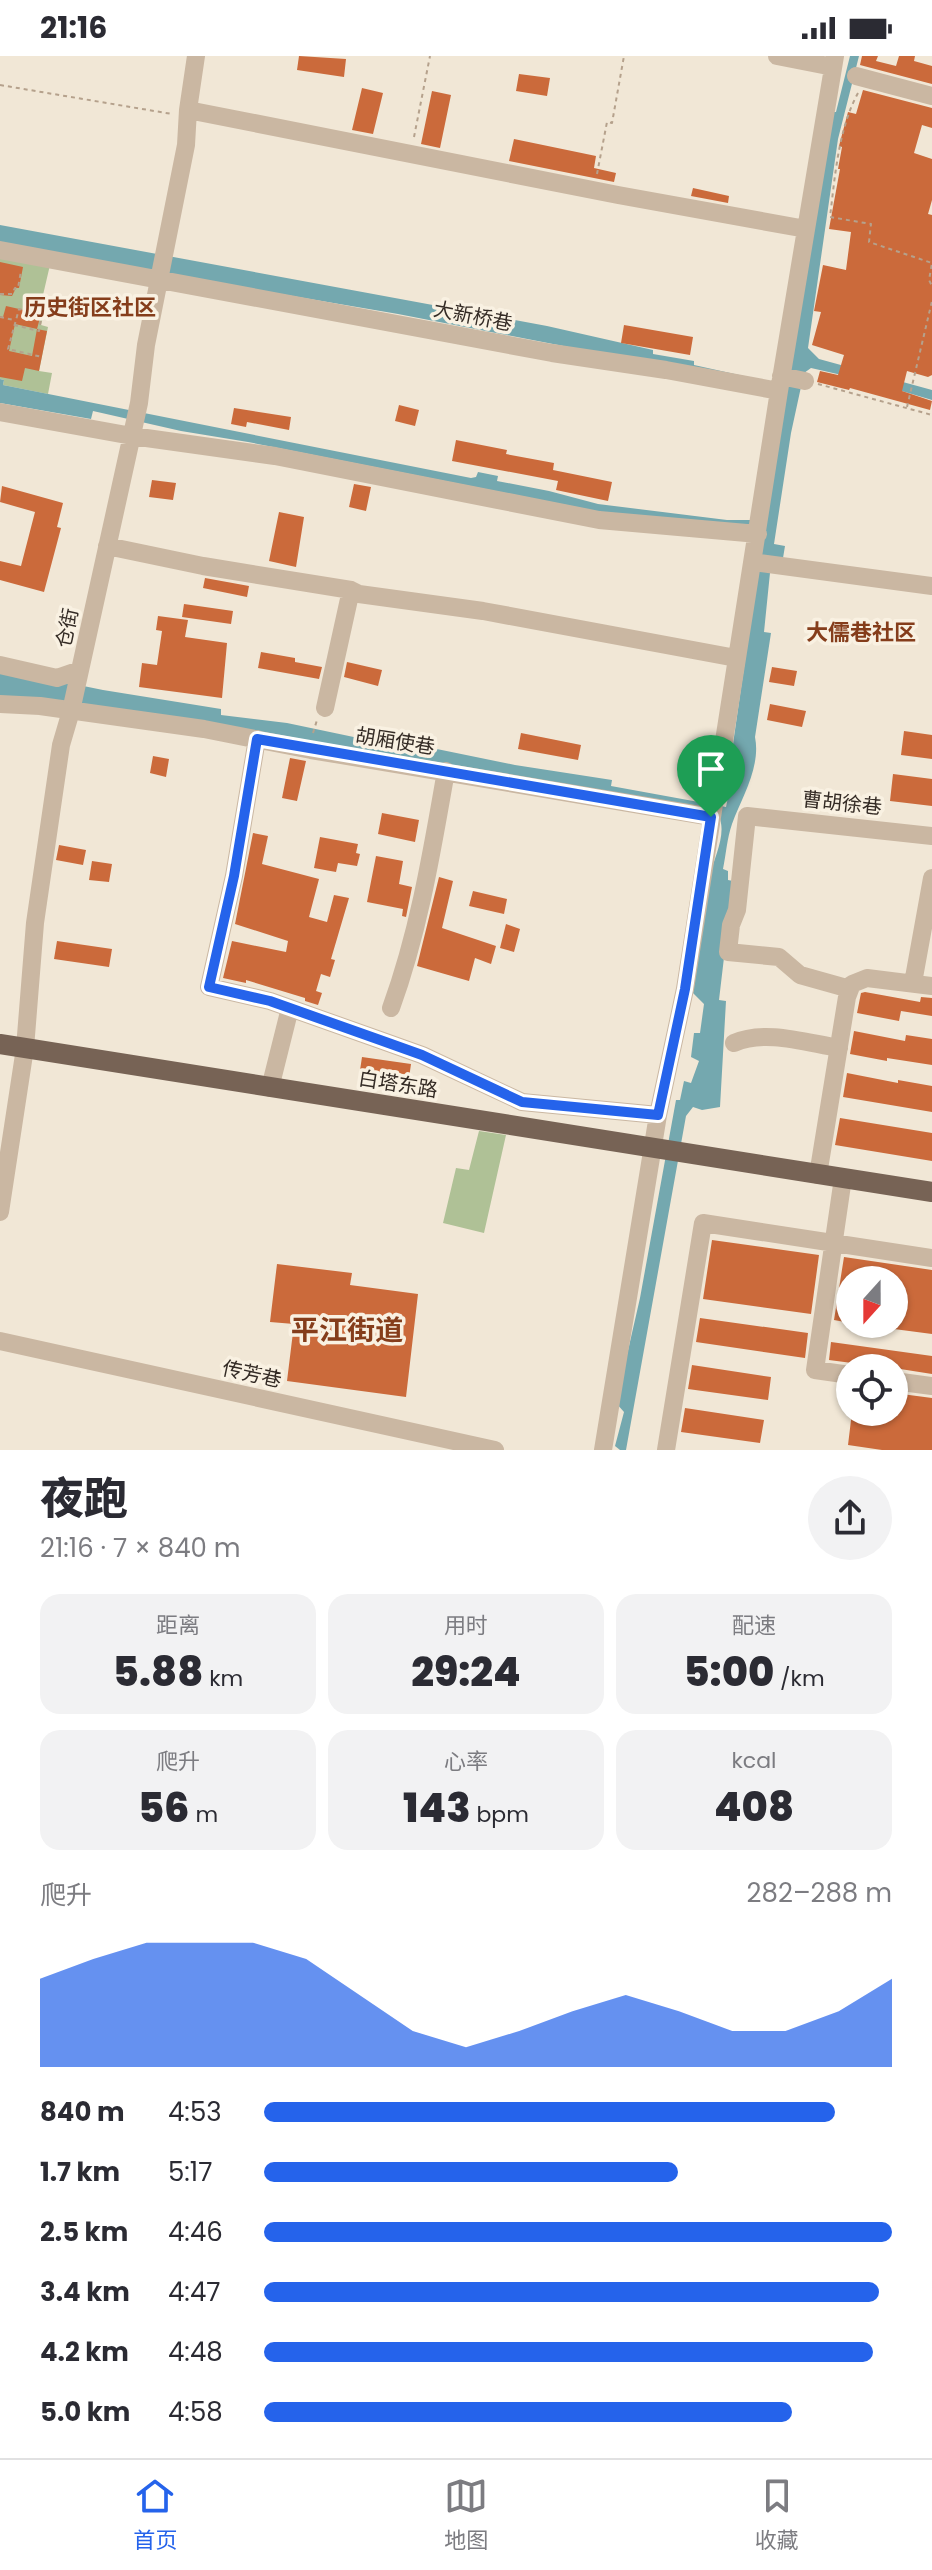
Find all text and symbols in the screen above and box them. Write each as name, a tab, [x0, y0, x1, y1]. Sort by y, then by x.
text: 21:16	[40, 6, 107, 49]
district label: 历史街区社区	[24, 292, 156, 323]
street label: 大新桥巷	[431, 295, 515, 337]
street label: 仓街	[49, 606, 85, 650]
district label: 大儒巷社区	[806, 617, 916, 648]
street label: 胡厢使巷	[353, 721, 437, 761]
pin	[677, 735, 745, 817]
icon: arrive	[689, 747, 733, 791]
street label: 曹胡徐巷	[801, 785, 883, 821]
street label: 白塔东路	[356, 1064, 440, 1104]
north arrow	[836, 1266, 908, 1338]
map controls	[836, 1266, 908, 1426]
district label: 平江街道	[291, 1311, 403, 1350]
street label: 传芳巷	[220, 1354, 284, 1394]
button: locate	[836, 1354, 908, 1426]
text: 夜跑	[40, 1468, 128, 1529]
button: share	[808, 1476, 892, 1560]
text: 21:16 · 7 × 840 m	[40, 1530, 241, 1566]
text: 距离	[156, 1610, 200, 1641]
text: 用时	[444, 1610, 488, 1641]
text: 配速	[732, 1610, 776, 1641]
text: 5.88	[113, 1644, 203, 1700]
text: 29:24	[411, 1644, 521, 1700]
text: 5:00	[683, 1644, 774, 1700]
text: km	[203, 1663, 243, 1694]
text: /km	[774, 1663, 825, 1694]
text: kcal	[732, 1745, 776, 1776]
text: 爬升	[156, 1746, 200, 1777]
text: 心率	[444, 1746, 488, 1777]
text: 408	[714, 1779, 794, 1835]
text: 56	[138, 1780, 190, 1836]
text: 143	[403, 1780, 471, 1836]
text: m	[190, 1799, 218, 1830]
text: bpm	[471, 1799, 529, 1830]
text: 282–288 m	[747, 1875, 892, 1911]
text: 爬升	[40, 1877, 92, 1913]
text: 840 m	[40, 2094, 124, 2130]
text: 4:53	[168, 2094, 222, 2130]
text: 1.7 km	[40, 2154, 120, 2190]
text: 5:17	[168, 2154, 212, 2190]
text: 2.5 km	[40, 2214, 128, 2250]
text: 4:46	[168, 2214, 223, 2250]
text: 3.4 km	[40, 2274, 130, 2310]
text: 4:47	[168, 2274, 220, 2310]
text: 4.2 km	[40, 2334, 129, 2370]
text: 4:48	[168, 2334, 223, 2370]
text: 5.0 km	[40, 2394, 130, 2430]
text: 4:58	[168, 2394, 223, 2430]
tab: 首页	[133, 2474, 177, 2557]
tab: 地图	[444, 2474, 488, 2557]
tab: 收藏	[755, 2474, 799, 2557]

